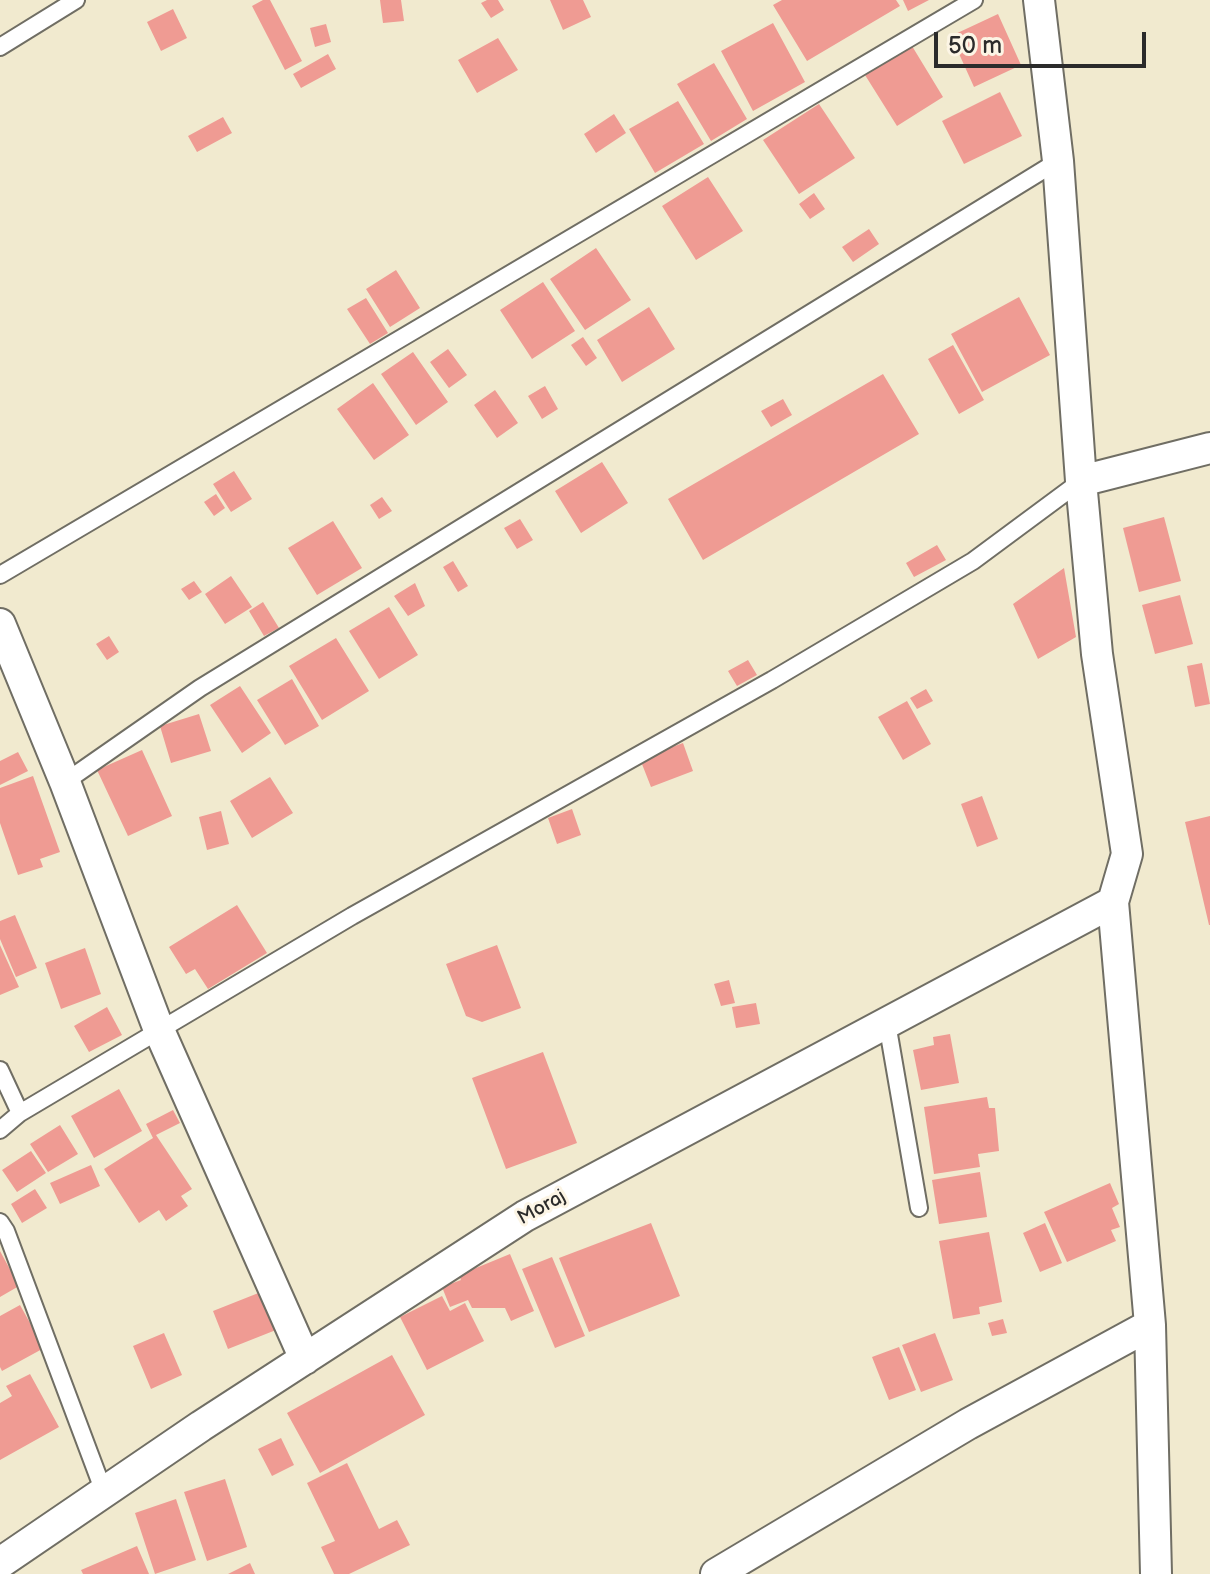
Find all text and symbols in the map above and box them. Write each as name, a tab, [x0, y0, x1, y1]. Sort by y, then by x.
scale bar	[938, 16, 1150, 66]
text: 50 m	[948, 31, 1002, 60]
street label: Moraj	[514, 1185, 570, 1231]

